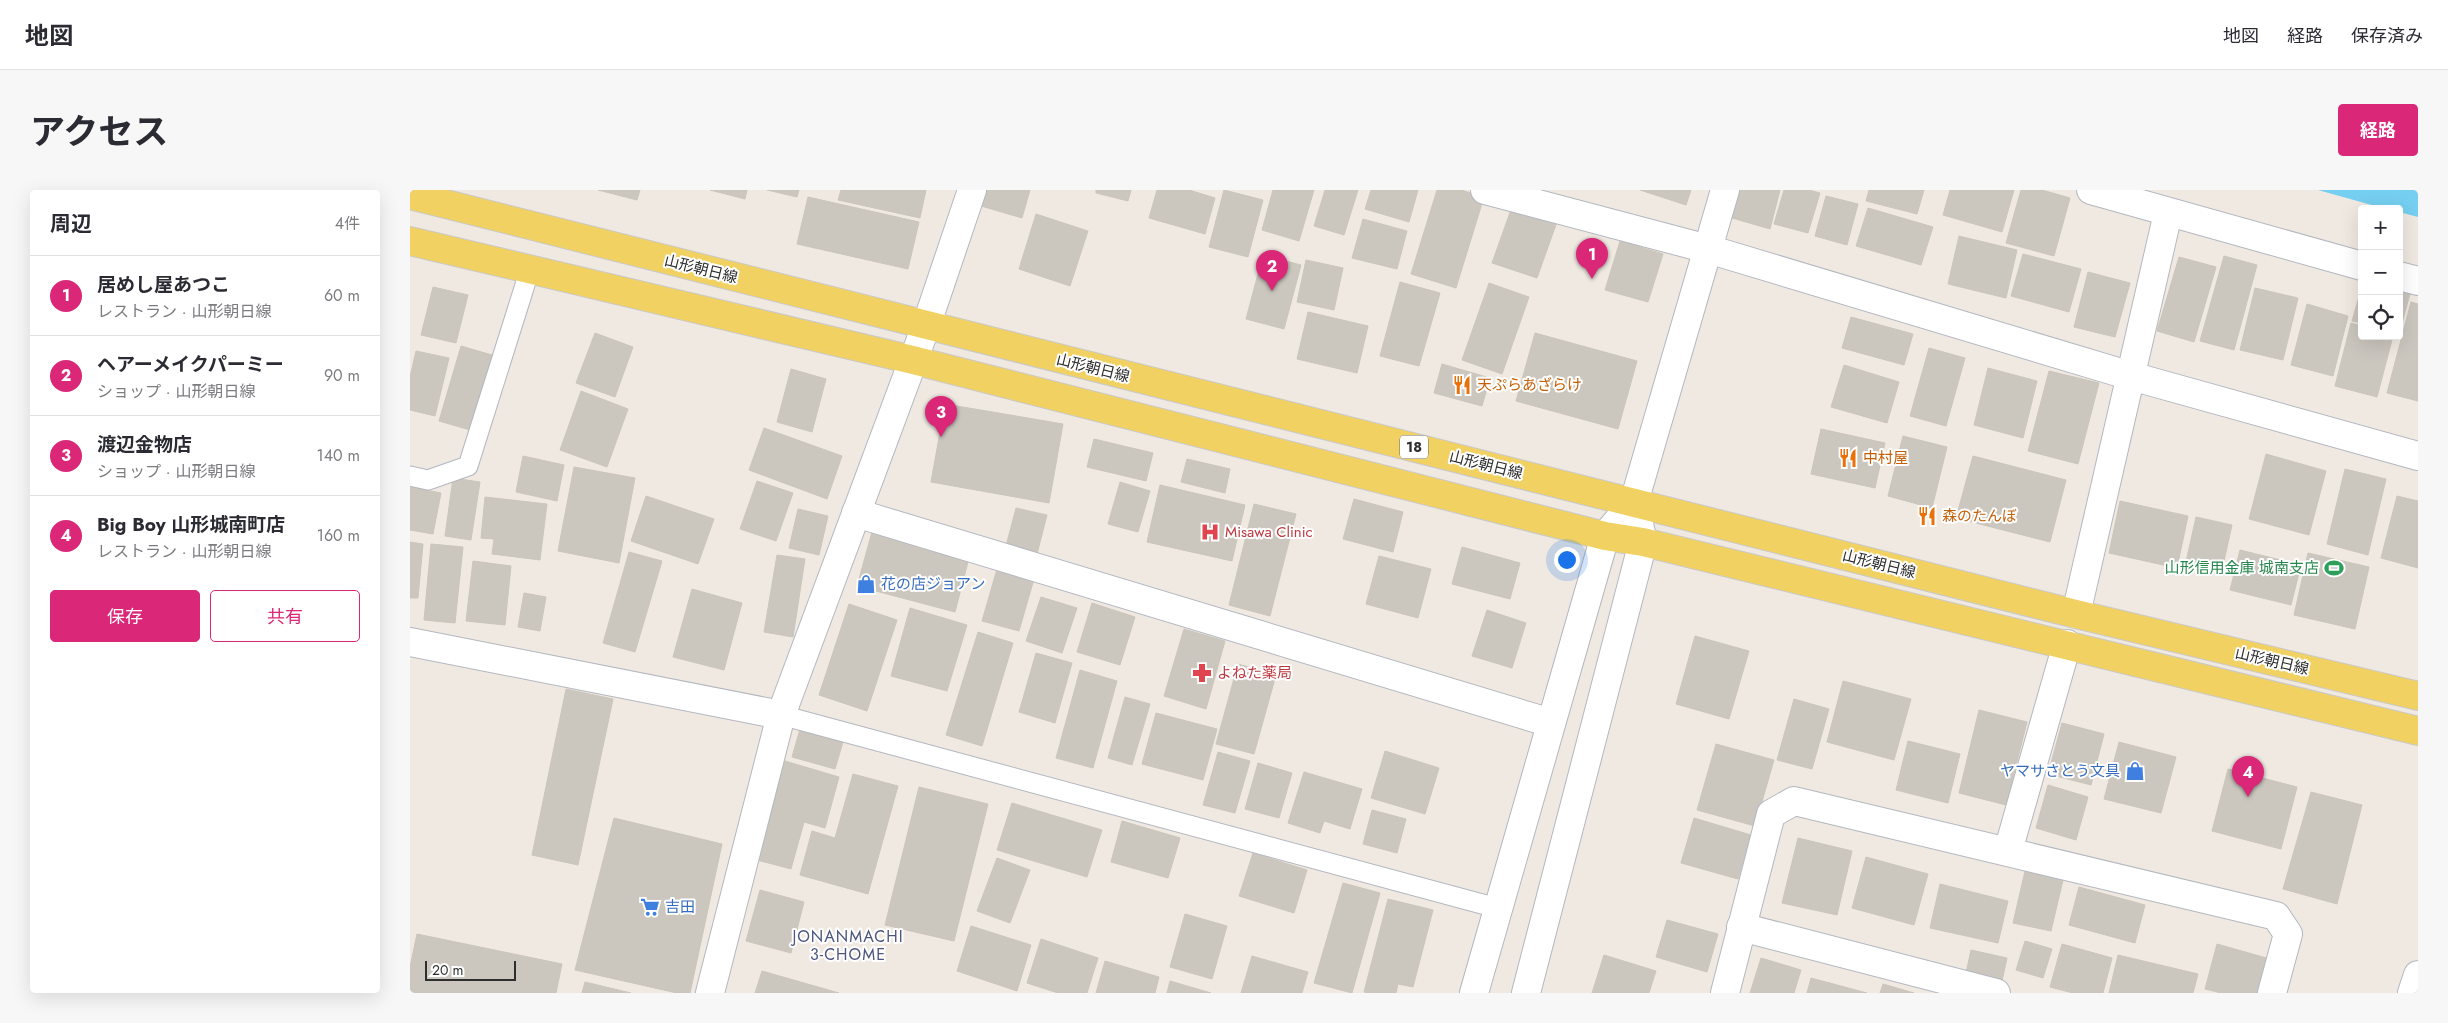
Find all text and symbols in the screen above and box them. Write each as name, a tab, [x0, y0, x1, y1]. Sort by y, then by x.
text: 地図	[25, 18, 73, 53]
text: 地図	[2223, 23, 2259, 49]
text: 経路	[2287, 23, 2323, 49]
text: 保存済み	[2351, 23, 2423, 49]
button: 経路	[2338, 104, 2418, 156]
text: アクセス	[30, 107, 168, 157]
map controls	[2358, 205, 2403, 340]
button: +	[2358, 205, 2403, 250]
text: 周辺	[50, 209, 92, 239]
text: 4件	[335, 212, 360, 235]
pin: 1	[1576, 238, 1608, 279]
street label: 山形朝日線	[662, 249, 740, 289]
pin: 2	[1256, 250, 1288, 291]
button: −	[2358, 250, 2403, 295]
text: 居めし屋あつこ	[97, 271, 230, 298]
text: 1	[62, 284, 70, 307]
text: 60 m	[324, 284, 360, 307]
button: locate	[2358, 295, 2403, 340]
text: レストラン · 山形朝日線	[97, 300, 271, 323]
street label: 山形朝日線	[1054, 348, 1132, 388]
text: ヘアーメイクパーミー	[97, 351, 284, 378]
text: 2	[61, 364, 71, 387]
text: 90 m	[324, 364, 360, 387]
restaurant icon: 天ぷらあざらけ	[1451, 374, 1473, 396]
place label: 天ぷらあざらけ	[1477, 374, 1582, 396]
text: ショップ · 山形朝日線	[97, 380, 255, 403]
pin: 3	[925, 396, 957, 437]
text: 渡辺金物店	[97, 431, 192, 458]
road number: 18	[1400, 436, 1428, 458]
text: 3	[61, 444, 71, 467]
text: 140 m	[317, 444, 360, 467]
street label: 山形朝日線	[1447, 445, 1525, 485]
restaurant icon: 中村屋	[1837, 447, 1859, 469]
place label: 中村屋	[1863, 447, 1908, 469]
text: ショップ · 山形朝日線	[97, 460, 255, 483]
restaurant icon: 森のたんぼ	[1916, 505, 1938, 527]
place label: 森のたんぼ	[1942, 505, 2017, 527]
text: Big Boy 山形城南町店	[97, 511, 285, 538]
hospital icon: Misawa Clinic	[1199, 521, 1221, 543]
place label: Misawa Clinic	[1225, 521, 1313, 543]
text: 4	[60, 524, 72, 547]
text: 160 m	[317, 524, 360, 547]
text: レストラン · 山形朝日線	[97, 540, 271, 563]
street label: 山形朝日線	[1840, 544, 1918, 584]
your location	[1554, 547, 1580, 573]
place label: 山形信用金庫 城南支店	[2164, 557, 2319, 579]
sports icon: 山形信用金庫 城南支店	[2323, 557, 2345, 579]
shop icon: 花の店ジョアン	[855, 573, 877, 595]
place label: 花の店ジョアン	[881, 573, 985, 595]
button: 保存	[50, 590, 200, 642]
button: 共有	[210, 590, 360, 642]
street label: 山形朝日線	[2233, 642, 2311, 680]
pharmacy icon: よねた薬局	[1191, 662, 1213, 684]
place label: よねた薬局	[1217, 662, 1292, 684]
pin: 4	[2232, 756, 2264, 797]
place label: ヤマサさとう文具	[2000, 760, 2120, 782]
shop icon: ヤマサさとう文具	[2124, 760, 2146, 782]
supermarket icon: 吉田	[639, 896, 661, 918]
place label: 吉田	[665, 896, 695, 918]
district label: JONANMACHI 3-CHOME	[790, 925, 904, 966]
scale bar	[425, 958, 516, 981]
text: 20 m	[432, 960, 464, 980]

